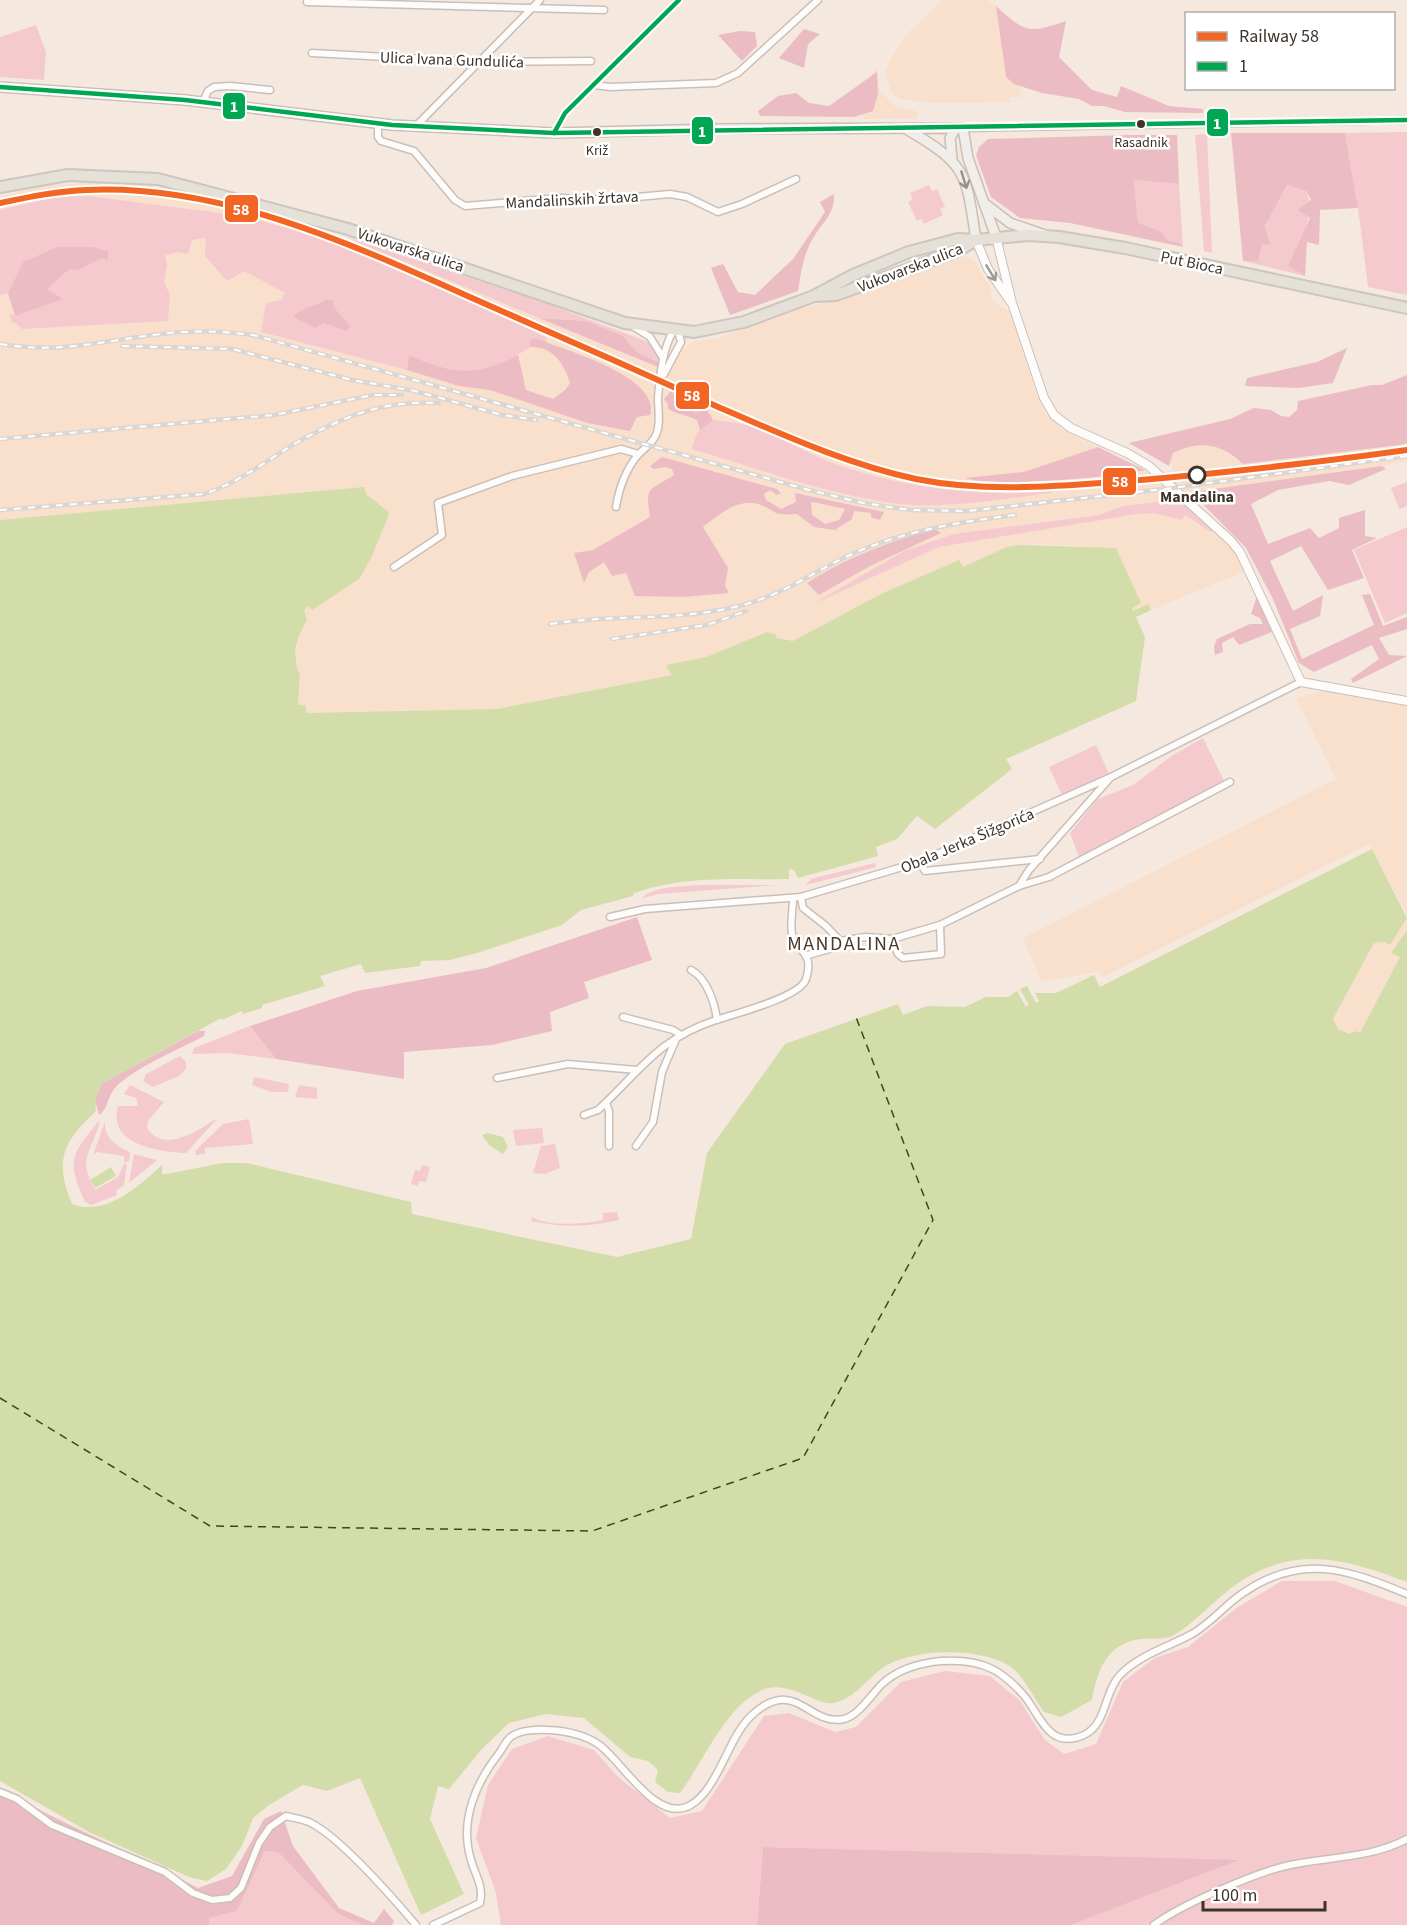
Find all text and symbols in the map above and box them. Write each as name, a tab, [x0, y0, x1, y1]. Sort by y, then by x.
legend	[1185, 12, 1395, 90]
text: Railway 58	[1239, 24, 1319, 49]
street label: Ulica Ivana Gundulića	[379, 46, 524, 74]
text: 1	[1239, 54, 1248, 79]
line badge: 1	[222, 92, 246, 120]
text: 1	[230, 96, 238, 118]
line badge: 1	[1206, 108, 1229, 137]
text: 1	[1213, 113, 1221, 135]
line badge: 1	[691, 116, 714, 145]
marker: Rasadnik	[1135, 118, 1147, 130]
text: 1	[698, 121, 706, 143]
marker: Križ	[591, 126, 603, 138]
place label: Rasadnik	[1114, 133, 1168, 153]
place label: Križ	[586, 141, 608, 161]
one-way arrow	[959, 170, 970, 189]
street label: Mandalinskih žrtava	[505, 186, 639, 214]
line badge: 58	[224, 194, 259, 223]
text: 58	[233, 199, 249, 221]
street label: Vukovarska ulica	[354, 222, 467, 278]
street label: Vukovarska ulica	[855, 238, 966, 298]
street label: Put Bioca	[1158, 246, 1225, 280]
one-way arrow	[985, 264, 997, 281]
line badge: 58	[675, 381, 710, 410]
text: 58	[684, 385, 700, 407]
marker: Mandalina	[1188, 466, 1206, 484]
line badge: 58	[1102, 467, 1137, 496]
text: 58	[1112, 471, 1128, 493]
place label: Mandalina	[1160, 486, 1234, 508]
street label: Obala Jerka Šižgorića	[897, 803, 1038, 879]
district label: MANDALINA	[787, 930, 901, 958]
scale bar	[1203, 1874, 1324, 1912]
text: 100 m	[1212, 1883, 1257, 1908]

